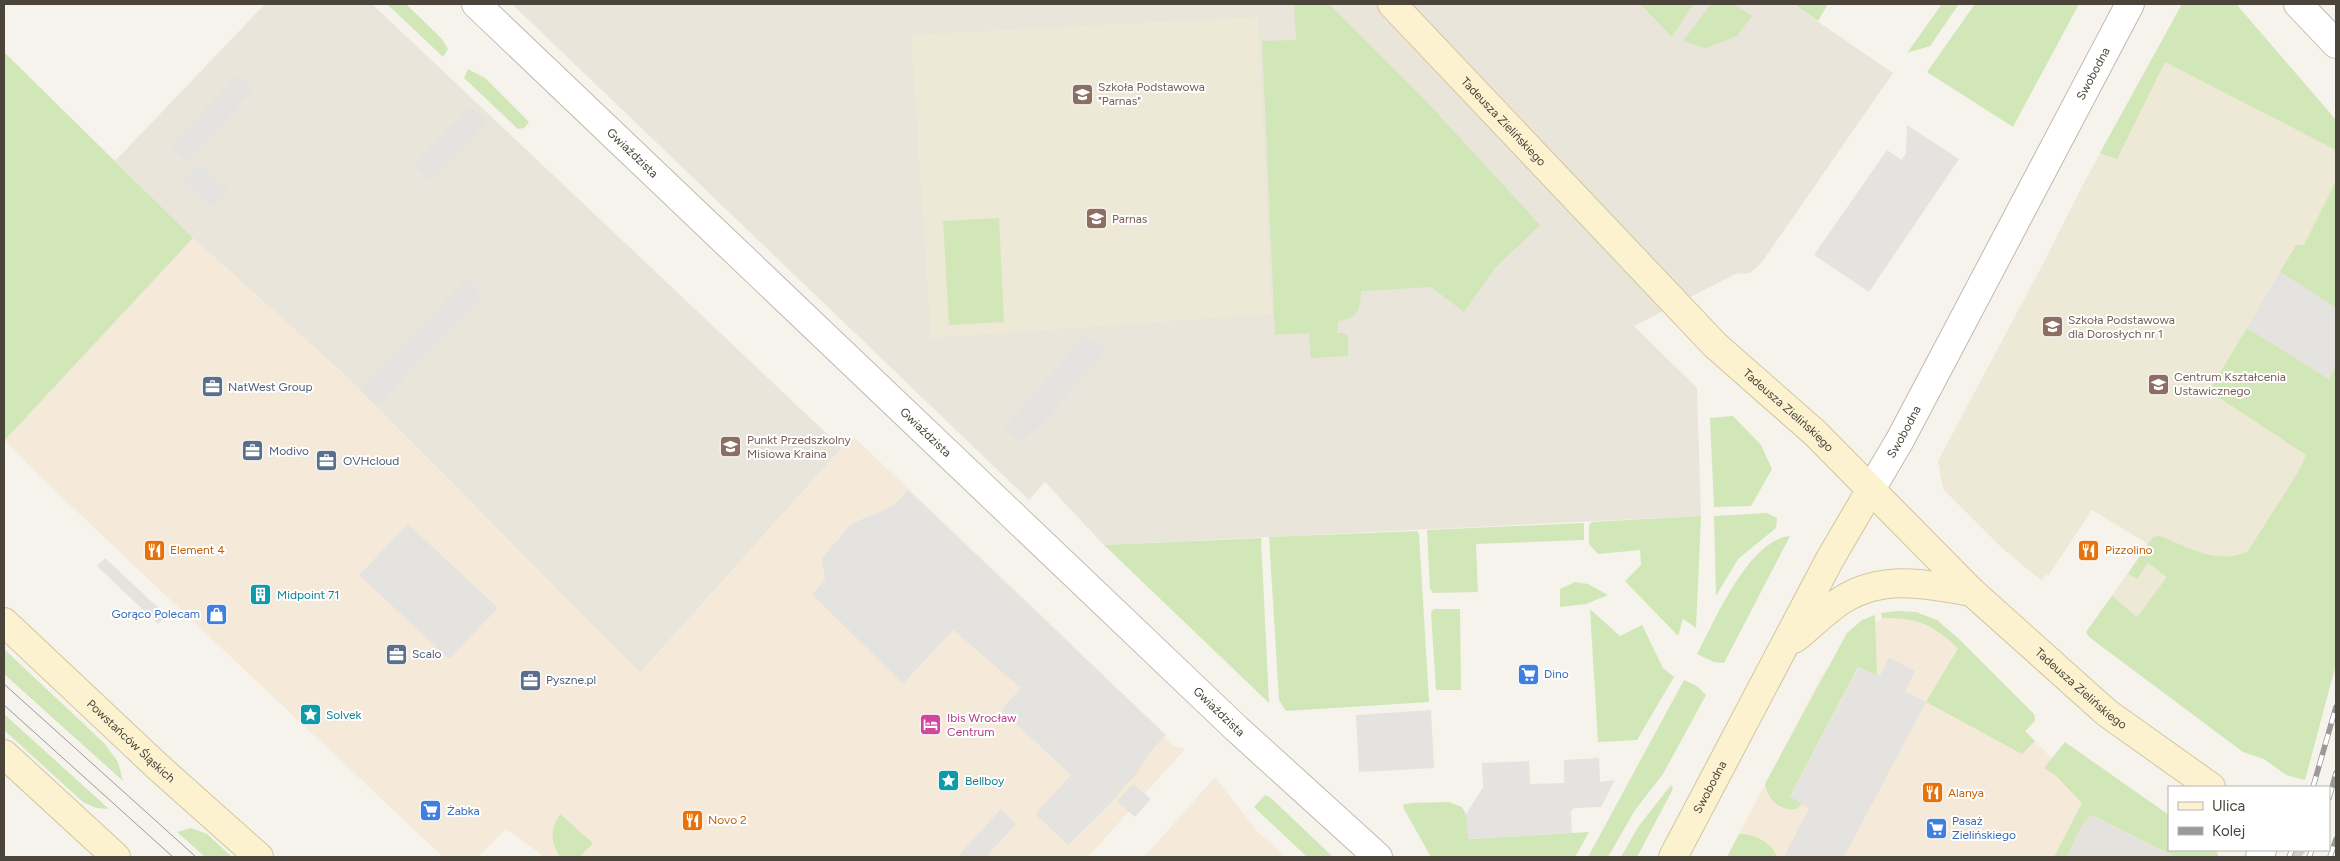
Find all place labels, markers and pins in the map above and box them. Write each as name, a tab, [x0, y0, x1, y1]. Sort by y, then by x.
place label: Szkoła Podstawowa "Parnas"	[1098, 80, 1205, 108]
school or university icon: Szkoła Podstawowa "Parnas"	[1070, 82, 1094, 106]
school or university icon: Parnas	[1084, 207, 1108, 231]
place label: Parnas	[1112, 212, 1148, 226]
place label: Szkoła Podstawowa dla Dorosłych nr 1	[2068, 313, 2175, 341]
school or university icon: Szkoła Podstawowa dla Dorosłych nr 1	[2040, 315, 2064, 339]
place label: Centrum Kształcenia Ustawicznego	[2174, 370, 2286, 398]
school or university icon: Centrum Kształcenia Ustawicznego	[2146, 372, 2170, 396]
office icon: NatWest Group	[200, 375, 224, 399]
place label: NatWest Group	[228, 380, 313, 394]
place label: Punkt Przedszkolny Misiowa Kraina	[747, 433, 851, 461]
school or university icon: Punkt Przedszkolny Misiowa Kraina	[719, 435, 743, 459]
office icon: Modivo	[241, 439, 265, 463]
place label: Modivo	[269, 444, 309, 458]
office icon: OVHcloud	[315, 449, 339, 473]
place label: OVHcloud	[343, 454, 399, 468]
restaurant icon: Element 4	[142, 538, 166, 562]
restaurant icon: Pizzolino	[2077, 538, 2101, 562]
place label: Element 4	[170, 543, 225, 557]
place label: Pizzolino	[2105, 543, 2153, 557]
building icon: Midpoint 71	[249, 583, 273, 607]
place label: Midpoint 71	[277, 588, 339, 602]
shop icon: Gorąco Polecam	[204, 602, 228, 626]
place label: Gorąco Polecam	[112, 607, 200, 621]
office icon: Scalo	[384, 642, 408, 666]
place label: Scalo	[412, 647, 442, 661]
supermarket icon: Dino	[1516, 662, 1540, 686]
place label: Dino	[1544, 667, 1569, 681]
office icon: Pyszne.pl	[518, 668, 542, 692]
place label: Pyszne.pl	[546, 673, 596, 687]
place icon: Solvek	[298, 703, 322, 727]
place label: Solvek	[326, 708, 362, 722]
place label: Ibis Wrocław Centrum	[947, 711, 1017, 739]
hotel icon: Ibis Wrocław Centrum	[919, 713, 943, 737]
place icon: Bellboy	[937, 769, 961, 793]
place label: Bellboy	[965, 774, 1005, 788]
restaurant icon: Alanya	[1920, 781, 1944, 805]
place label: Alanya	[1948, 786, 1984, 800]
supermarket icon: Żabka	[419, 799, 443, 823]
place label: Żabka	[447, 804, 480, 818]
restaurant icon: Novo 2	[680, 808, 704, 832]
place label: Novo 2	[708, 813, 747, 827]
place label: Pasaż Zielińskiego	[1952, 814, 2016, 842]
supermarket icon: Pasaż Zielińskiego	[1924, 816, 1948, 840]

